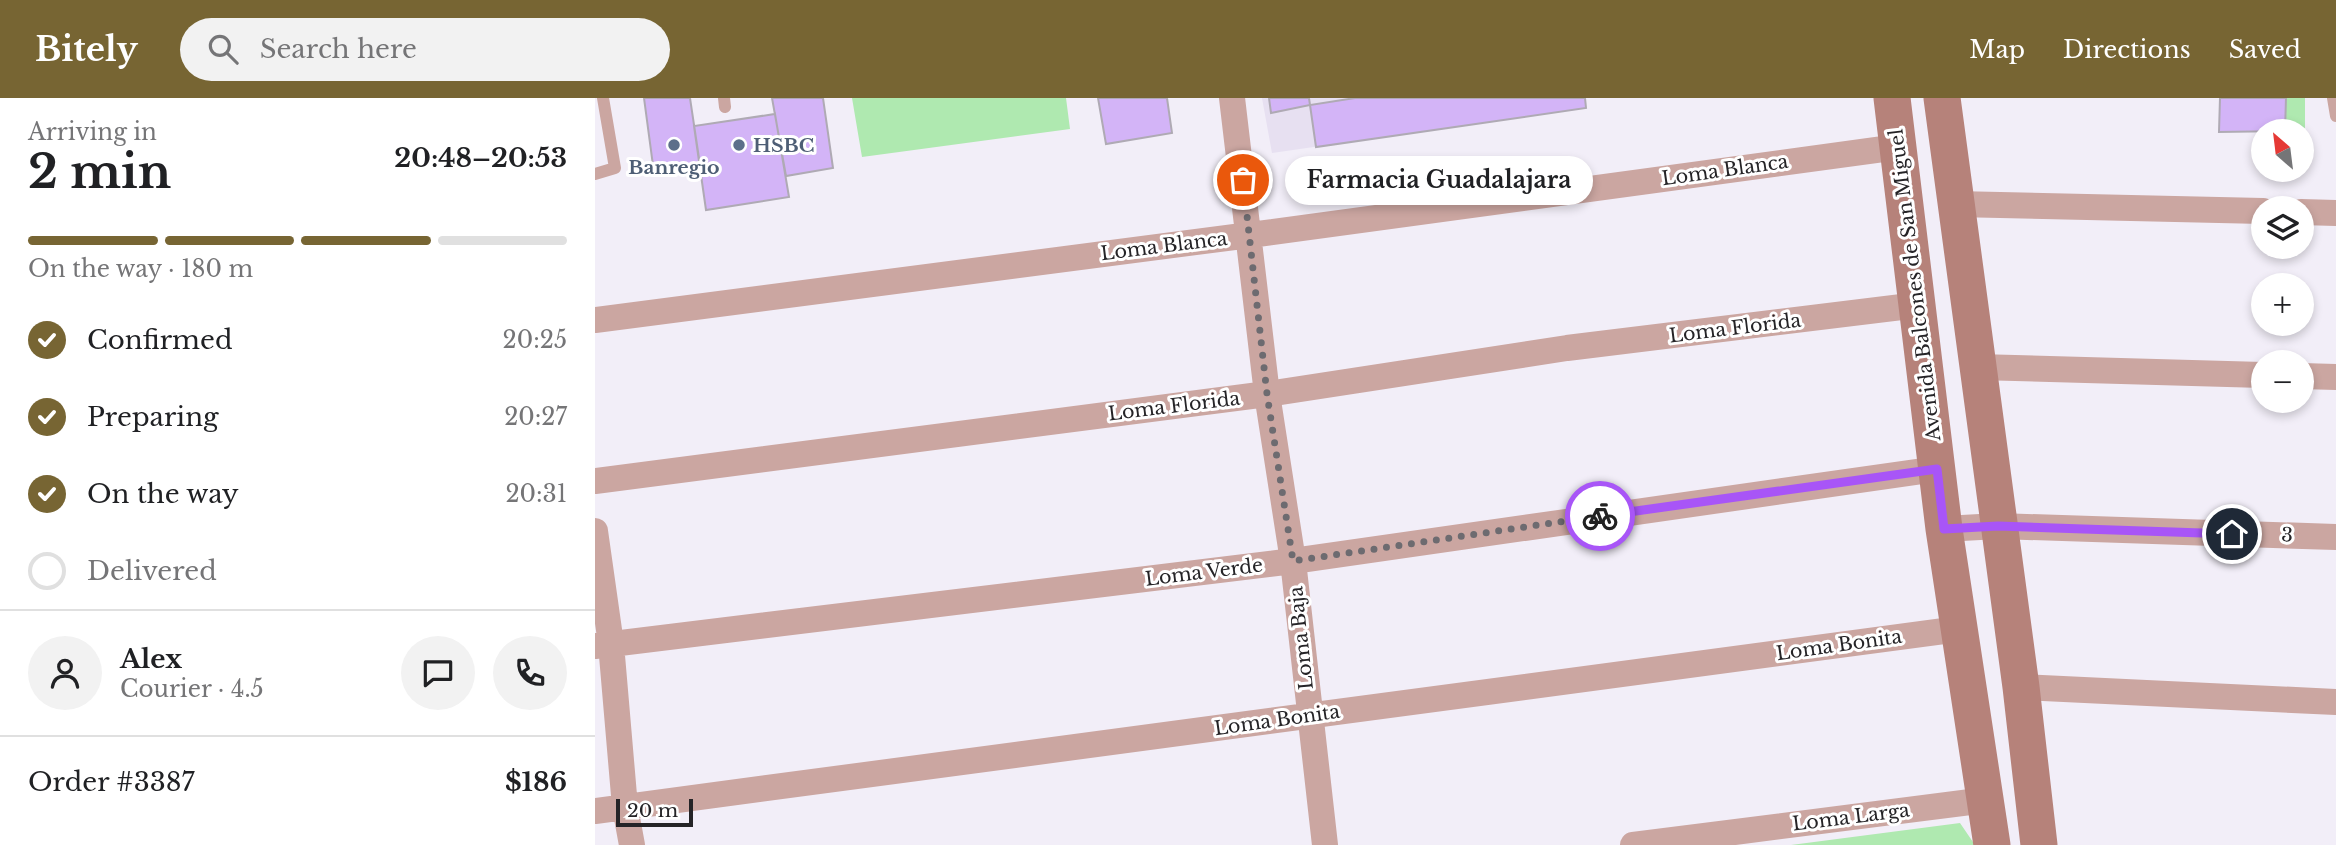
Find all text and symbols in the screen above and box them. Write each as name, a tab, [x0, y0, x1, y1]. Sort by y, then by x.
search box	[180, 18, 670, 81]
text: Bitely	[35, 29, 138, 70]
icon: search	[204, 30, 242, 68]
text: Search here	[260, 33, 417, 65]
text: Map	[1969, 35, 2025, 64]
text: Directions	[2063, 35, 2191, 64]
text: Saved	[2229, 35, 2301, 64]
text: Arriving in	[28, 118, 157, 146]
north arrow	[2251, 119, 2313, 182]
map controls	[2251, 119, 2314, 413]
street label: Avenida Balcones de San Miguel	[1884, 127, 1946, 444]
place label: HSBC	[753, 134, 814, 157]
marker: Banregio	[666, 137, 682, 153]
marker: HSBC	[731, 137, 747, 153]
text: 20:48–20:53	[394, 142, 567, 174]
text: 2 min	[28, 143, 171, 200]
pin	[1213, 150, 1273, 210]
street label: Loma Blanca	[1660, 150, 1790, 190]
callout: Farmacia Guadalajara	[1285, 155, 1593, 204]
place label: Banregio	[628, 156, 720, 179]
icon: bag	[1224, 161, 1262, 199]
text: Farmacia Guadalajara	[1307, 166, 1571, 194]
button: layers	[2251, 196, 2314, 259]
street label: Loma Blanca	[1099, 227, 1229, 265]
text: On the way · 180 m	[28, 255, 253, 283]
button: +	[2251, 273, 2314, 336]
street label: Loma Florida	[1668, 308, 1803, 347]
icon: check	[28, 321, 66, 359]
text: Confirmed	[87, 324, 232, 356]
text: 20:25	[503, 326, 567, 354]
button: −	[2251, 350, 2314, 413]
street label: Loma Florida	[1107, 386, 1242, 425]
icon: check	[28, 398, 66, 436]
text: Preparing	[87, 401, 219, 433]
text: 20:27	[504, 403, 567, 431]
icon: check	[28, 475, 66, 513]
text: On the way	[87, 478, 239, 510]
text: 20:31	[505, 480, 567, 508]
courier	[1565, 481, 1635, 551]
icon: bike	[1581, 497, 1619, 535]
pin	[2202, 504, 2262, 564]
icon: home	[2213, 515, 2251, 553]
street label: 3	[2281, 523, 2293, 547]
street label: Loma Verde	[1144, 553, 1264, 591]
text: Delivered	[87, 555, 217, 587]
street label: Loma Baja	[1284, 585, 1318, 691]
street label: Loma Bonita	[1775, 625, 1904, 665]
button: person	[28, 636, 102, 710]
button: chat	[401, 636, 475, 710]
button: phone	[493, 636, 567, 710]
text: Alex	[120, 643, 182, 675]
text: Courier · 4.5	[120, 675, 264, 703]
street label: Loma Bonita	[1213, 700, 1342, 740]
text: Order #3387	[28, 766, 195, 798]
text: $186	[505, 766, 567, 798]
scale bar	[616, 796, 693, 828]
street label: Loma Larga	[1791, 798, 1911, 836]
text: 20 m	[627, 799, 678, 822]

